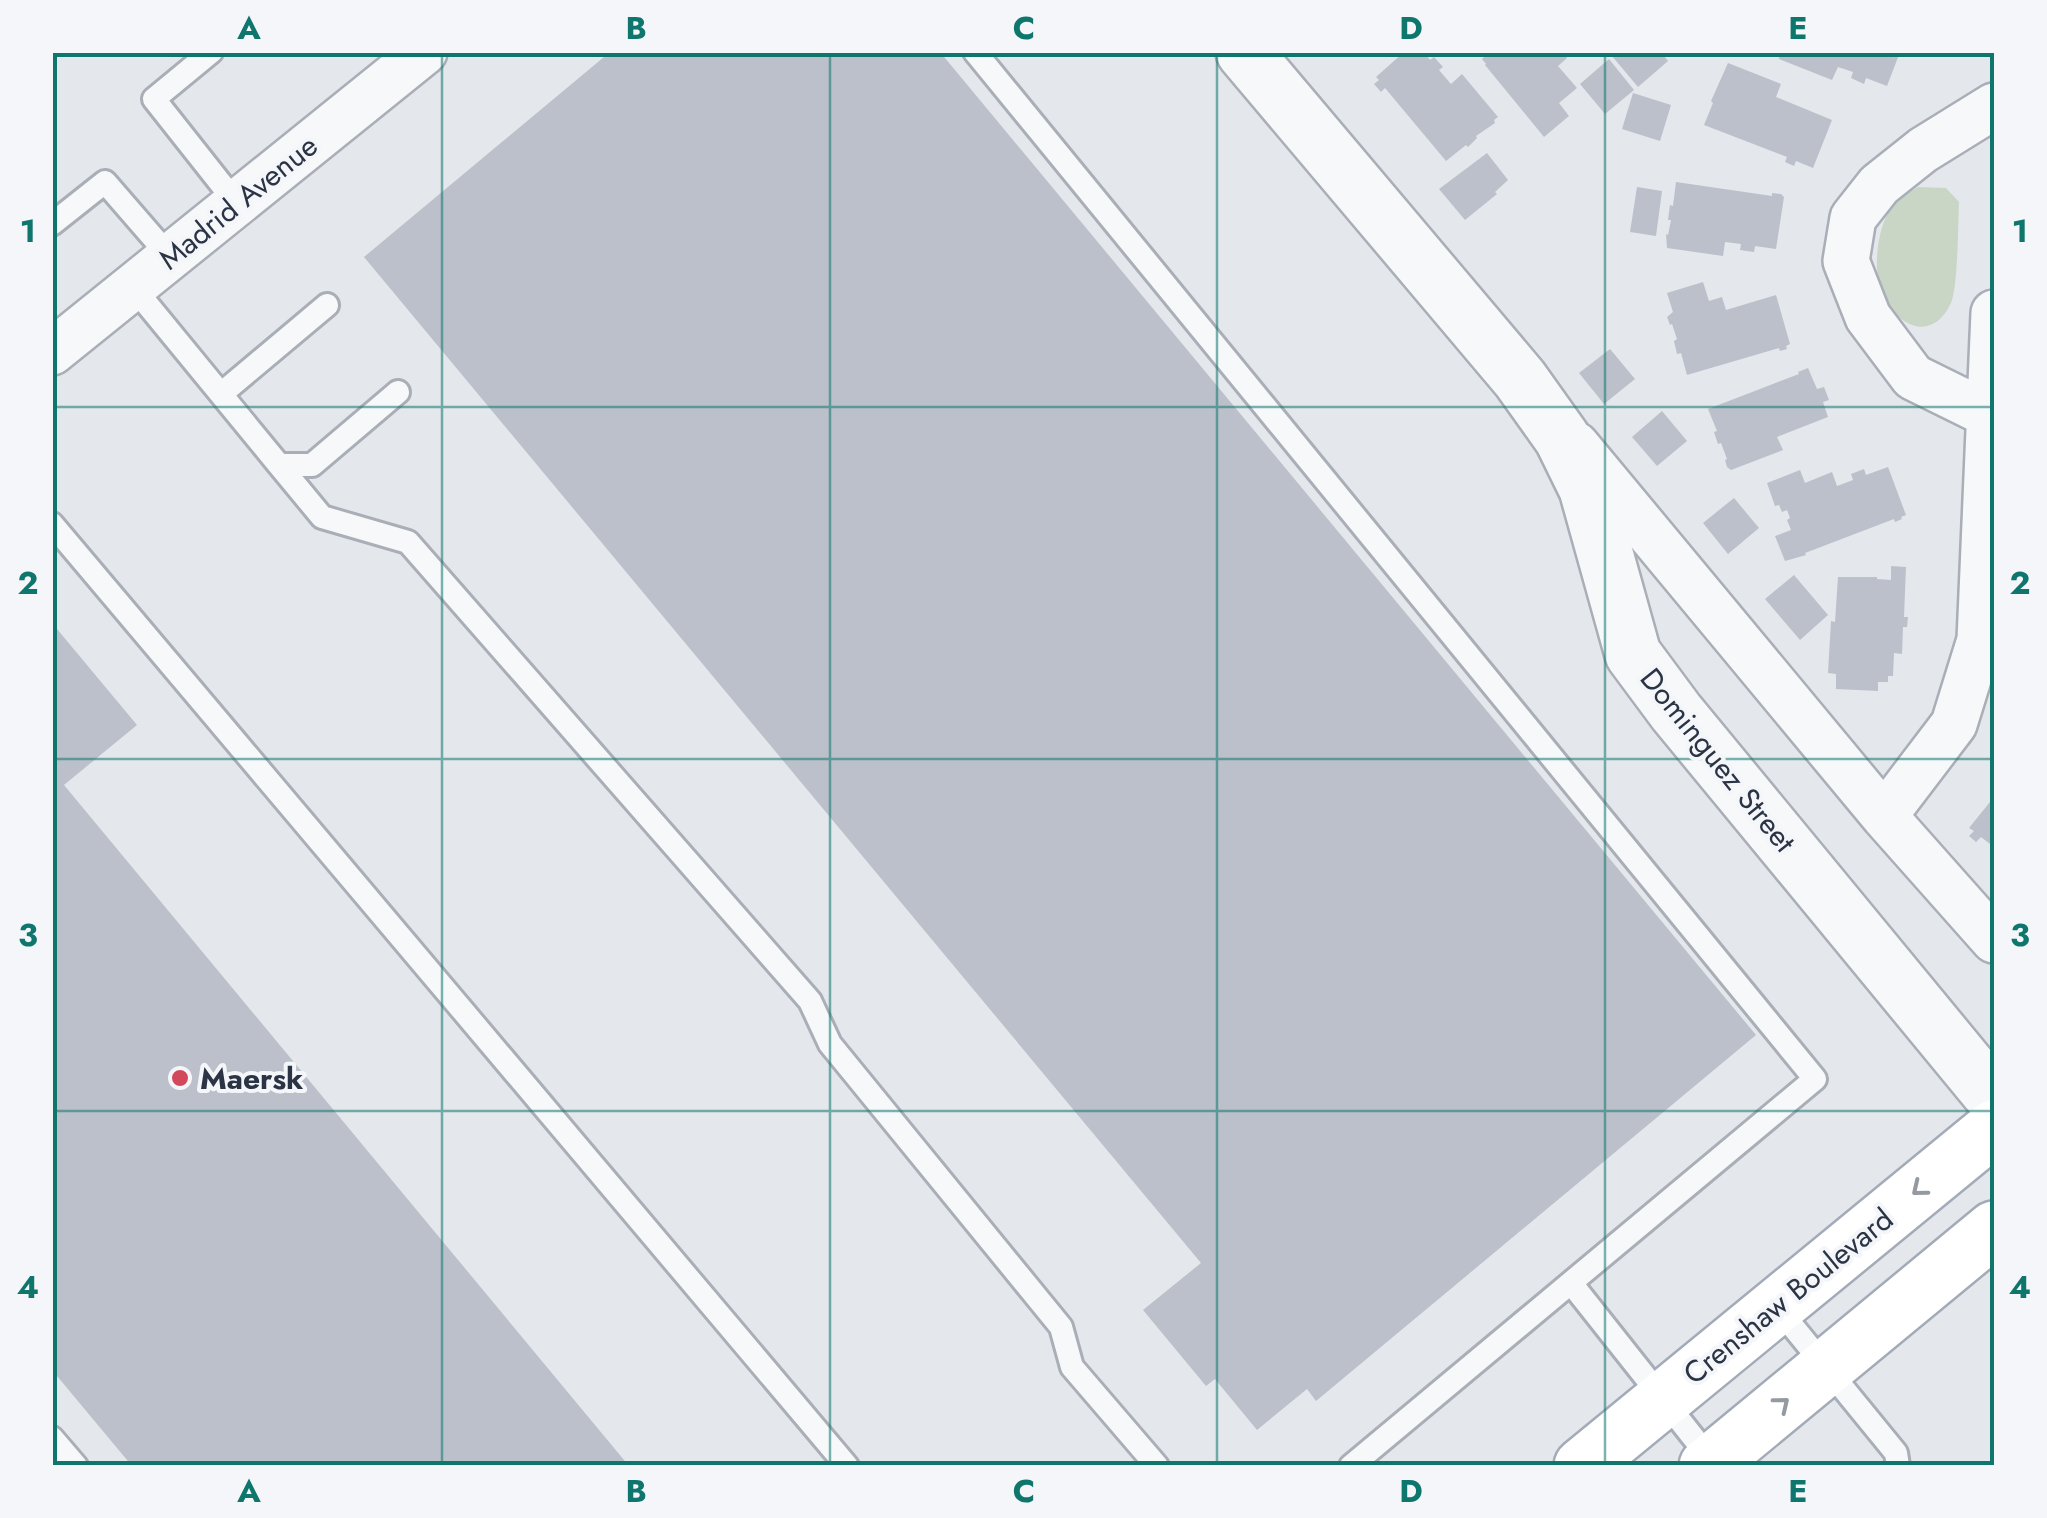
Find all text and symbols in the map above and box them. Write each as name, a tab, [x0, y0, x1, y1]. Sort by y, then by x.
text: A	[236, 5, 261, 51]
text: B	[625, 5, 647, 51]
text: C	[1013, 5, 1035, 51]
text: D	[1399, 5, 1423, 51]
text: E	[1788, 5, 1808, 51]
street label: Madrid Avenue	[149, 124, 327, 280]
text: 1	[20, 208, 36, 254]
text: 1	[2012, 208, 2028, 254]
text: 2	[18, 560, 39, 606]
text: 2	[2010, 560, 2031, 606]
street label: Dominguez Street	[1630, 659, 1806, 862]
text: 3	[18, 912, 38, 958]
text: 3	[2010, 912, 2030, 958]
place label: Maersk	[200, 1057, 304, 1100]
marker: Maersk	[169, 1067, 191, 1089]
one-way arrow	[1912, 1177, 1930, 1195]
street label: Crenshaw Boulevard	[1674, 1198, 1902, 1394]
text: 4	[17, 1264, 39, 1310]
text: 4	[2009, 1264, 2031, 1310]
one-way arrow	[1771, 1397, 1789, 1415]
text: A	[236, 1468, 261, 1514]
text: B	[625, 1468, 647, 1514]
text: C	[1013, 1468, 1035, 1514]
text: D	[1399, 1468, 1423, 1514]
text: E	[1788, 1468, 1808, 1514]

